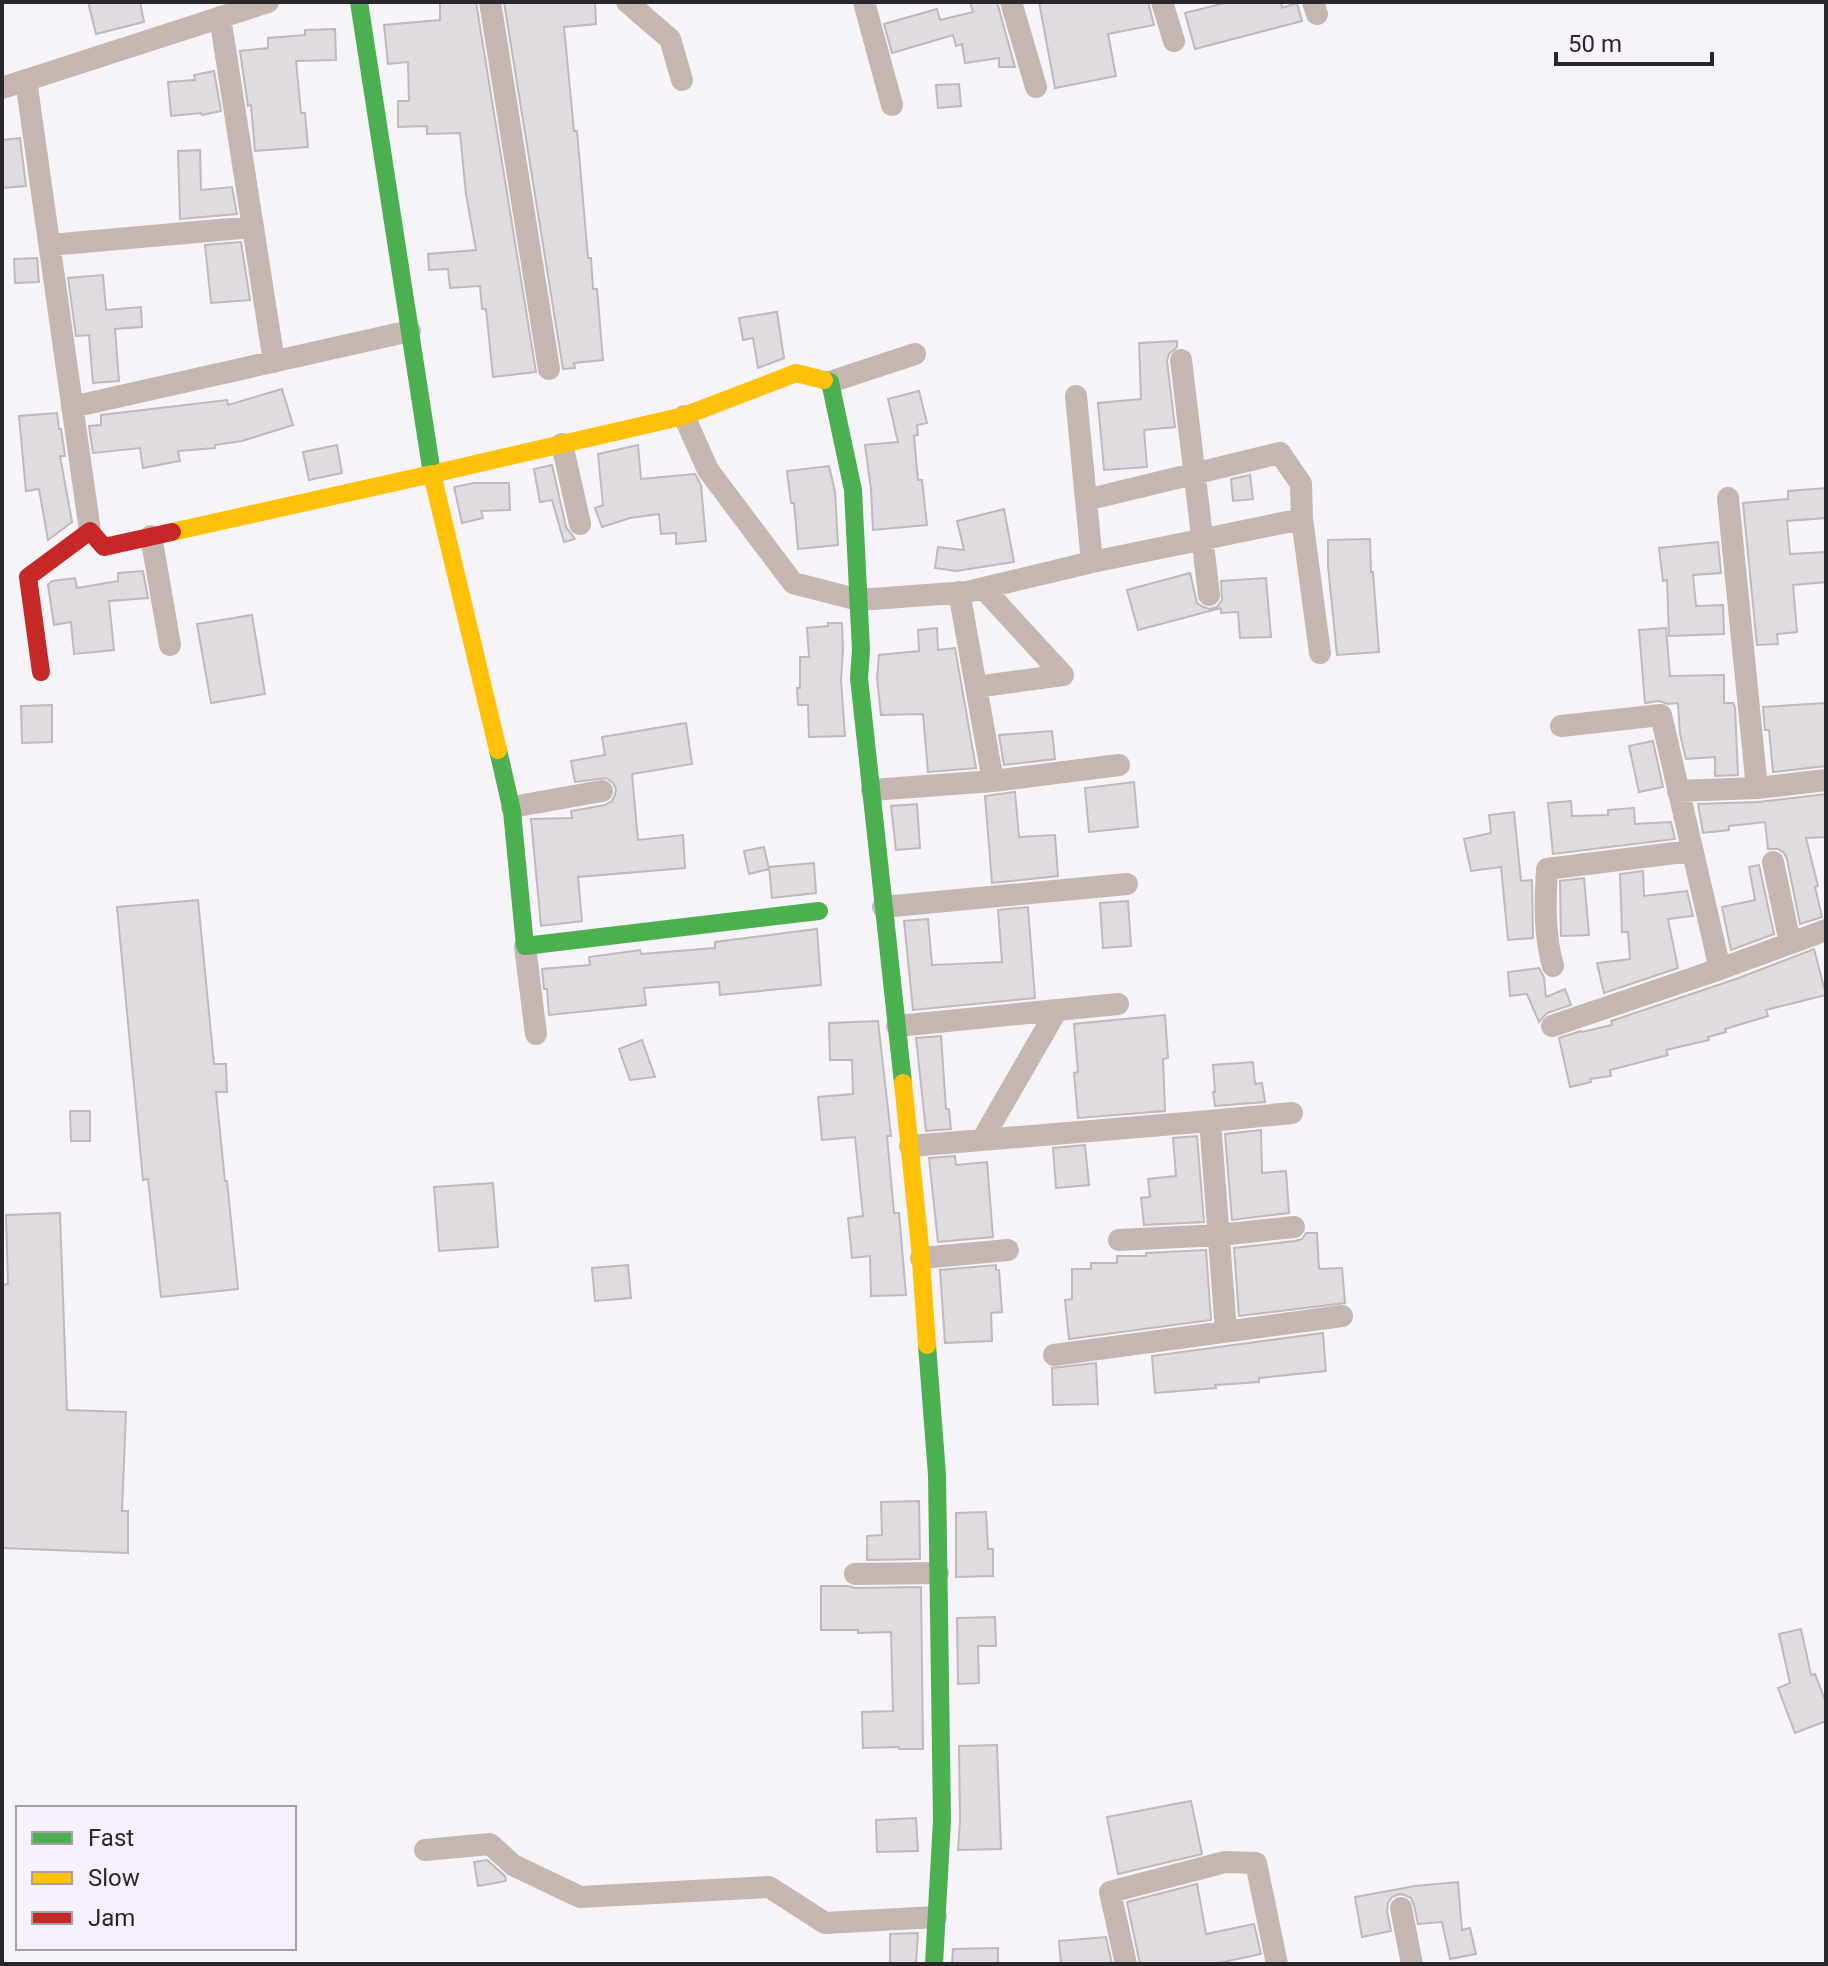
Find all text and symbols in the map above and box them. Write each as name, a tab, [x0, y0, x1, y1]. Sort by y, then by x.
scale bar	[1556, 16, 1712, 66]
text: 50 m	[1568, 30, 1622, 58]
legend	[16, 1806, 296, 1950]
text: Fast	[88, 1824, 134, 1852]
text: Slow	[88, 1864, 140, 1892]
text: Jam	[88, 1904, 135, 1932]

